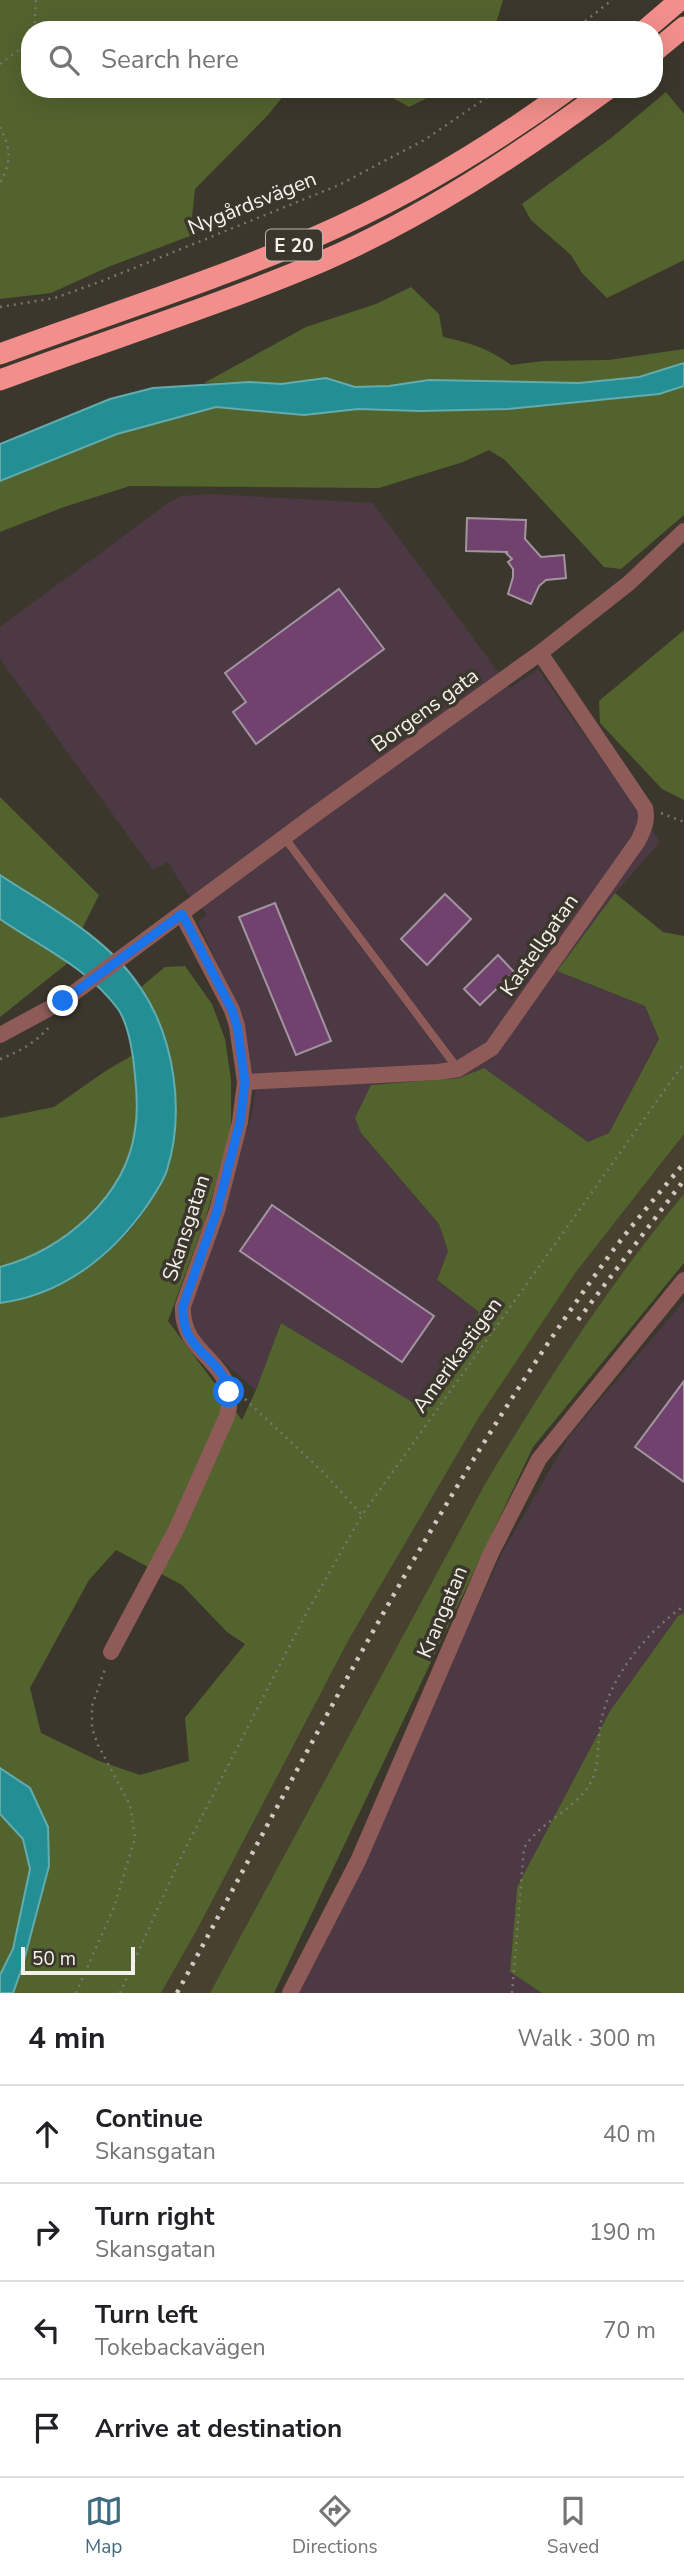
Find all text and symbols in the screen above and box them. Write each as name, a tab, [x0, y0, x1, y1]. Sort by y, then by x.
search box	[21, 21, 663, 98]
icon: search	[45, 41, 83, 79]
text: Search here	[101, 42, 239, 77]
street label: Nygårdsvägen	[184, 164, 320, 242]
road number: E 20	[266, 230, 322, 260]
street label: Borgens gata	[366, 662, 484, 758]
street label: Kastellgatan	[493, 888, 585, 1002]
route end	[47, 985, 78, 1016]
street label: Skansgatan	[156, 1171, 216, 1285]
street label: Amerikastigen	[406, 1292, 508, 1418]
route start	[213, 1376, 244, 1407]
street label: Krangatan	[410, 1562, 474, 1662]
scale bar	[21, 1944, 135, 1976]
text: 50 m	[32, 1946, 76, 1972]
text: 4 min	[28, 2018, 106, 2059]
text: Walk · 300 m	[517, 2023, 656, 2054]
text: Continue	[95, 2101, 203, 2136]
icon: ahead	[28, 2115, 66, 2153]
text: 40 m	[603, 2119, 656, 2150]
text: Skansgatan	[95, 2136, 216, 2167]
text: Turn right	[95, 2199, 214, 2234]
icon: right	[28, 2213, 66, 2251]
text: 190 m	[589, 2217, 656, 2248]
text: Skansgatan	[95, 2234, 216, 2265]
text: Turn left	[95, 2297, 198, 2332]
icon: left	[28, 2311, 66, 2349]
text: 70 m	[603, 2315, 656, 2346]
text: Tokebackavägen	[95, 2332, 266, 2363]
icon: arrive	[28, 2409, 66, 2447]
text: Arrive at destination	[95, 2411, 342, 2446]
tab: Map	[85, 2492, 123, 2560]
tab: Directions	[292, 2492, 378, 2560]
tab: Saved	[547, 2492, 599, 2560]

